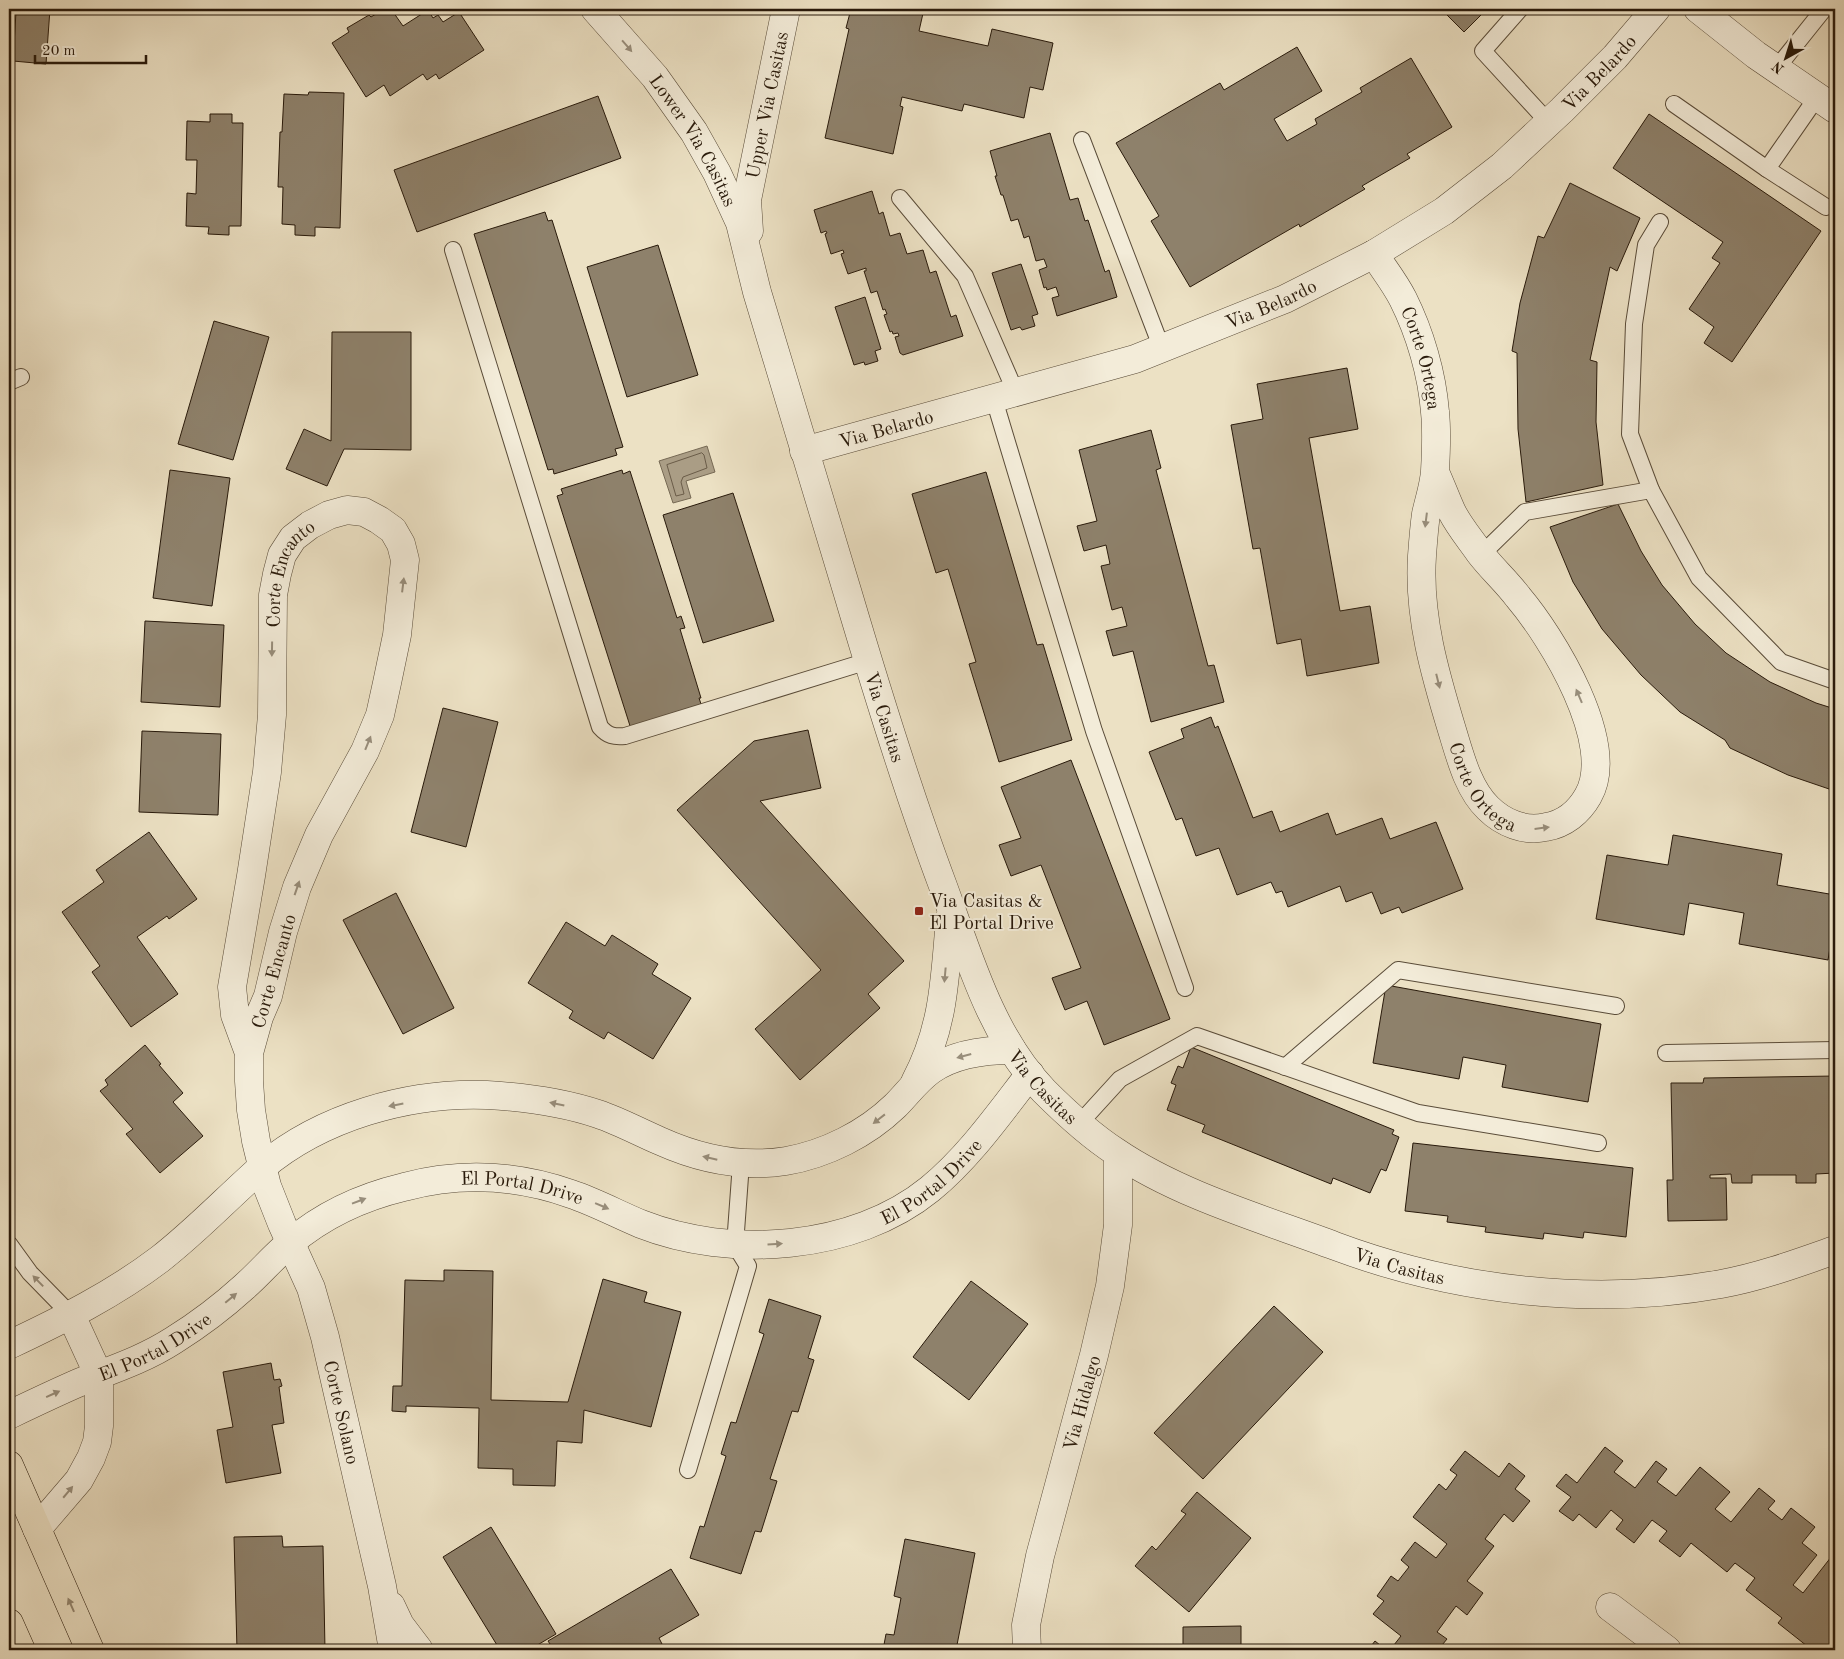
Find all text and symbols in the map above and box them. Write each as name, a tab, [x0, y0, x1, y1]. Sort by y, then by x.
street label: Upper Via Casitas	[745, 30, 793, 181]
scale bar	[35, 32, 146, 64]
north arrow	[1762, 32, 1812, 82]
street label: Via Belardo	[1560, 33, 1641, 116]
one-way arrow	[621, 39, 633, 51]
text: 20 m	[42, 44, 76, 59]
text: N	[1770, 58, 1787, 76]
street label: Lower Via Casitas	[644, 72, 738, 210]
street label: Via Belardo	[1223, 278, 1320, 334]
street label: Corte Ortega	[1396, 304, 1442, 412]
street label: Via Belardo	[837, 408, 936, 453]
one-way arrow	[1422, 513, 1430, 529]
street label: Corte Encanto	[266, 518, 319, 628]
one-way arrow	[399, 576, 407, 592]
one-way arrow	[268, 641, 276, 657]
street label: Via Casitas	[860, 670, 906, 765]
one-way arrow	[1434, 673, 1442, 688]
one-way arrow	[1574, 689, 1582, 703]
one-way arrow	[365, 736, 373, 750]
street label: Corte Ortega	[1444, 740, 1519, 837]
one-way arrow	[1534, 823, 1550, 831]
one-way arrow	[294, 881, 301, 896]
place label: Via Casitas & El Portal Drive	[929, 893, 1054, 934]
marker: Via Casitas & El Portal Drive	[913, 905, 925, 917]
street label: Corte Encanto	[250, 912, 301, 1031]
one-way arrow	[941, 967, 949, 983]
street label: Via Casitas	[1003, 1047, 1080, 1129]
one-way arrow	[956, 1052, 971, 1060]
one-way arrow	[550, 1100, 565, 1108]
one-way arrow	[388, 1101, 404, 1109]
one-way arrow	[873, 1114, 886, 1125]
street label: El Portal Drive	[878, 1136, 987, 1230]
one-way arrow	[702, 1154, 717, 1162]
street label: El Portal Drive	[460, 1170, 585, 1210]
one-way arrow	[352, 1197, 367, 1205]
one-way arrow	[595, 1203, 609, 1211]
one-way arrow	[768, 1239, 784, 1247]
street label: Via Casitas	[1351, 1246, 1446, 1290]
one-way arrow	[32, 1275, 44, 1287]
one-way arrow	[224, 1293, 237, 1304]
street label: El Portal Drive	[97, 1311, 216, 1386]
street label: Via Hidalgo	[1062, 1354, 1105, 1453]
street label: Corte Solano	[319, 1359, 361, 1467]
one-way arrow	[46, 1390, 60, 1398]
one-way arrow	[63, 1486, 74, 1499]
one-way arrow	[67, 1598, 75, 1612]

